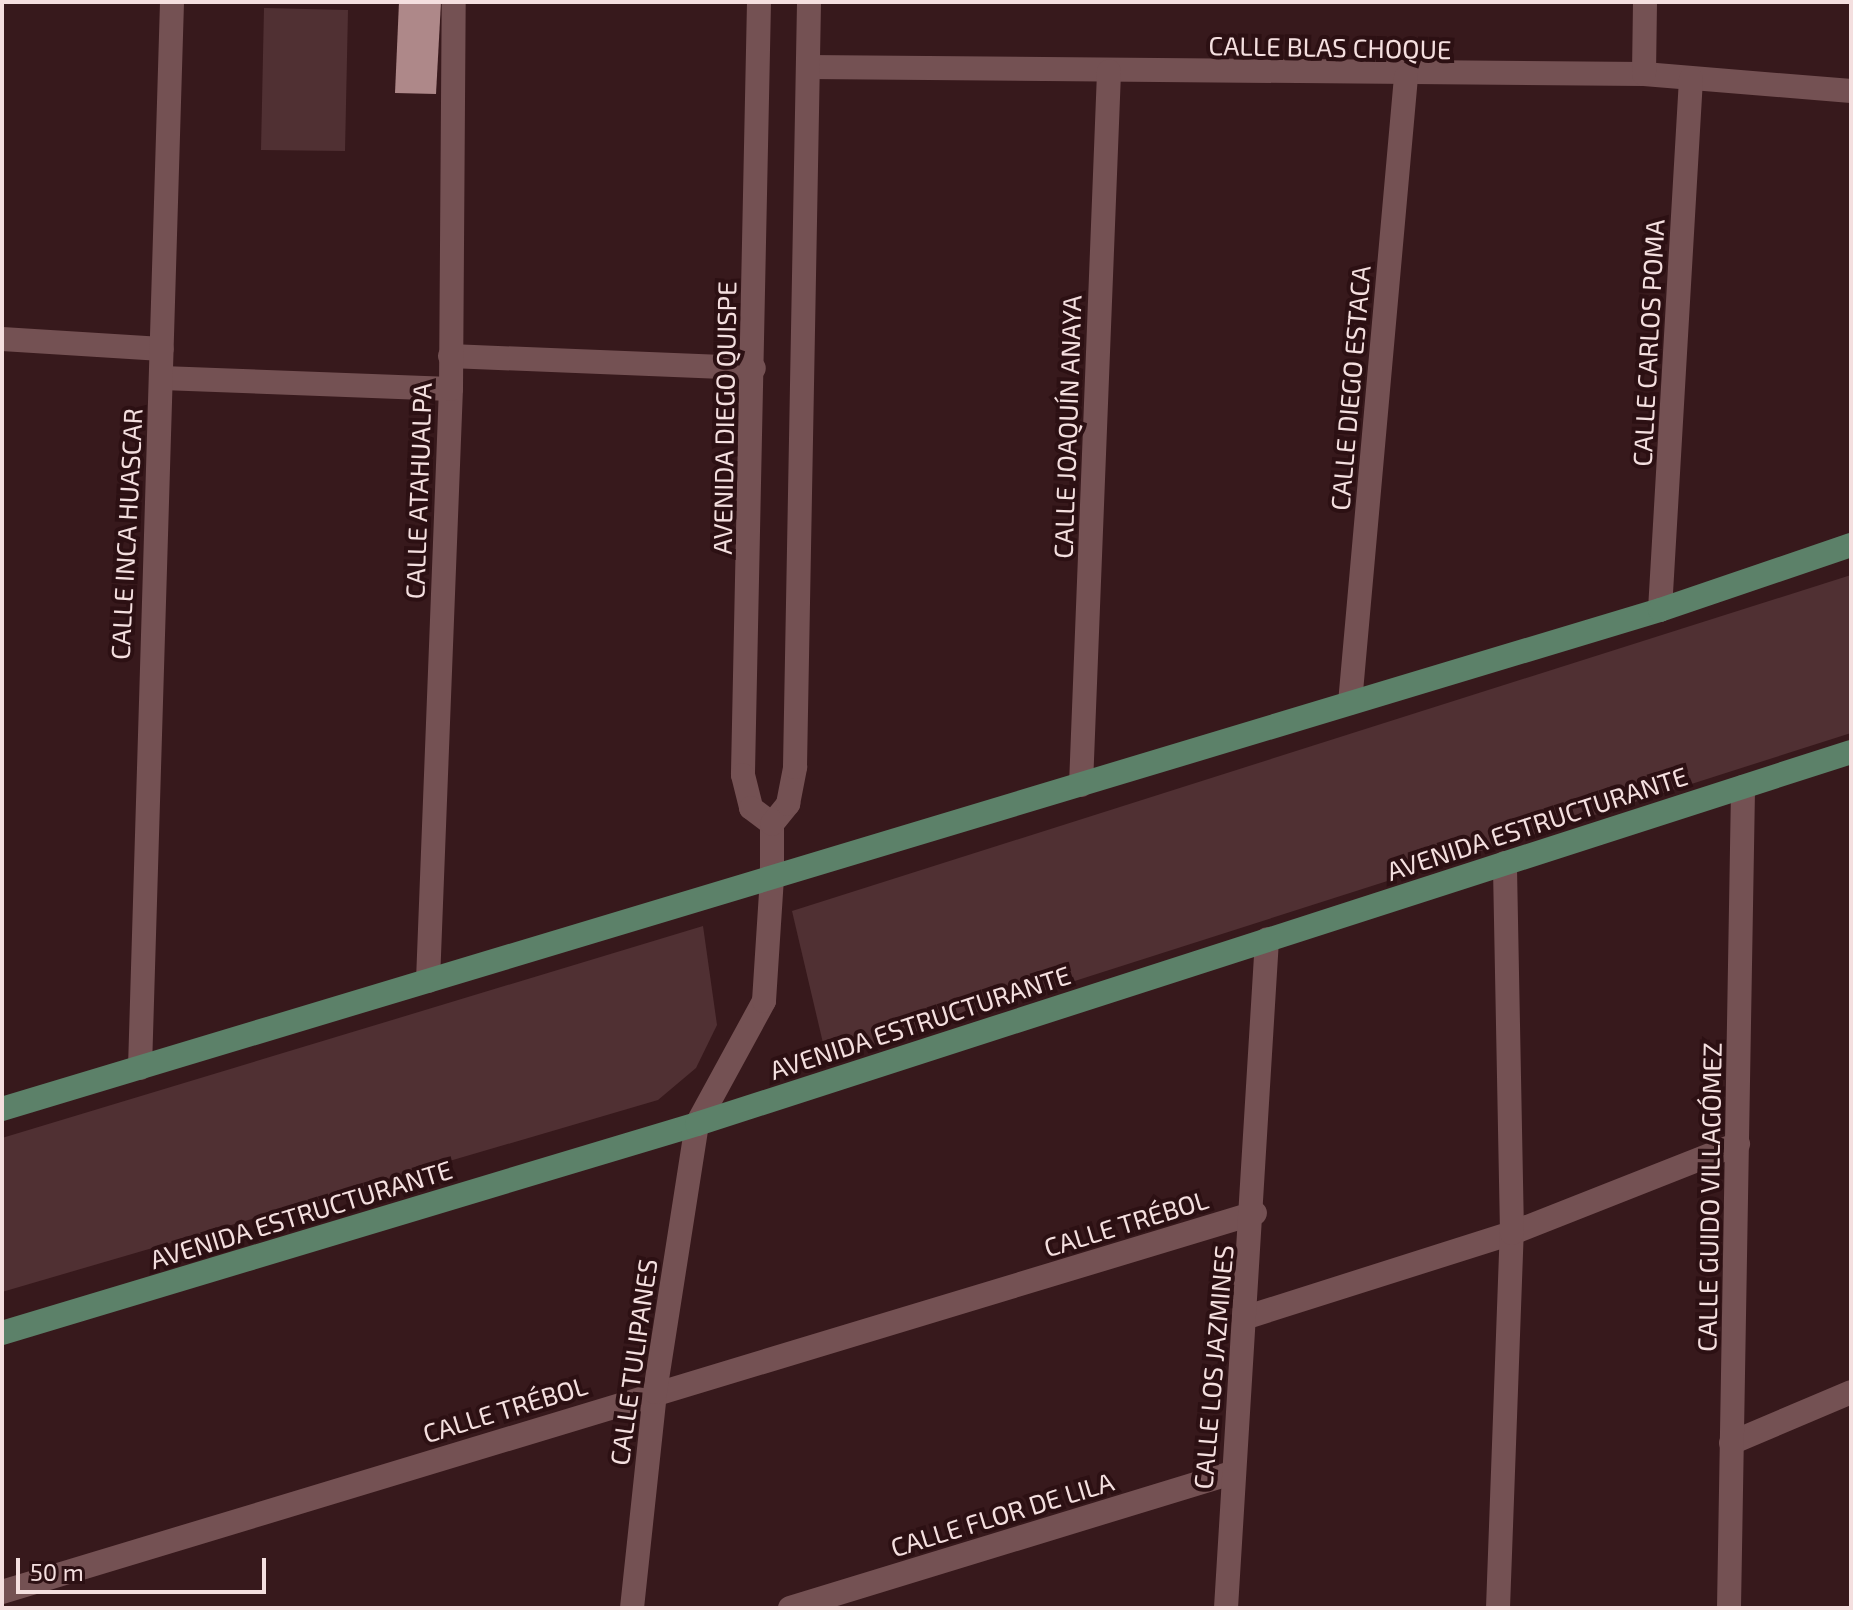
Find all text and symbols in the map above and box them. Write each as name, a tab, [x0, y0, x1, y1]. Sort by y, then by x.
street label: CALLE BLAS CHOQUE	[1208, 29, 1452, 65]
street label: CALLE CARLOS POMA	[1626, 219, 1670, 467]
street label: CALLE DIEGO ESTACA	[1324, 264, 1376, 512]
street label: AVENIDA DIEGO QUISPE	[706, 281, 742, 555]
street label: CALLE JOAQUÍN ANAYA	[1047, 294, 1087, 560]
street label: CALLE ATAHUALPA	[399, 382, 437, 600]
street label: CALLE INCA HUASCAR	[104, 407, 148, 661]
street label: AVENIDA ESTRUCTURANTE	[1382, 759, 1692, 887]
street label: AVENIDA ESTRUCTURANTE	[765, 958, 1075, 1086]
street label: CALLE GUIDO VILLAGÓMEZ	[1691, 1042, 1727, 1352]
street label: AVENIDA ESTRUCTURANTE	[146, 1153, 456, 1275]
street label: CALLE TRÉBOL	[1040, 1183, 1212, 1263]
street label: CALLE LOS JAZMINES	[1187, 1243, 1239, 1491]
street label: CALLE TULIPANES	[603, 1256, 663, 1468]
street label: CALLE TRÉBOL	[419, 1369, 591, 1449]
street label: CALLE FLOR DE LILA	[887, 1465, 1117, 1563]
scale bar	[20, 1542, 270, 1592]
text: 50 m	[30, 1557, 84, 1586]

